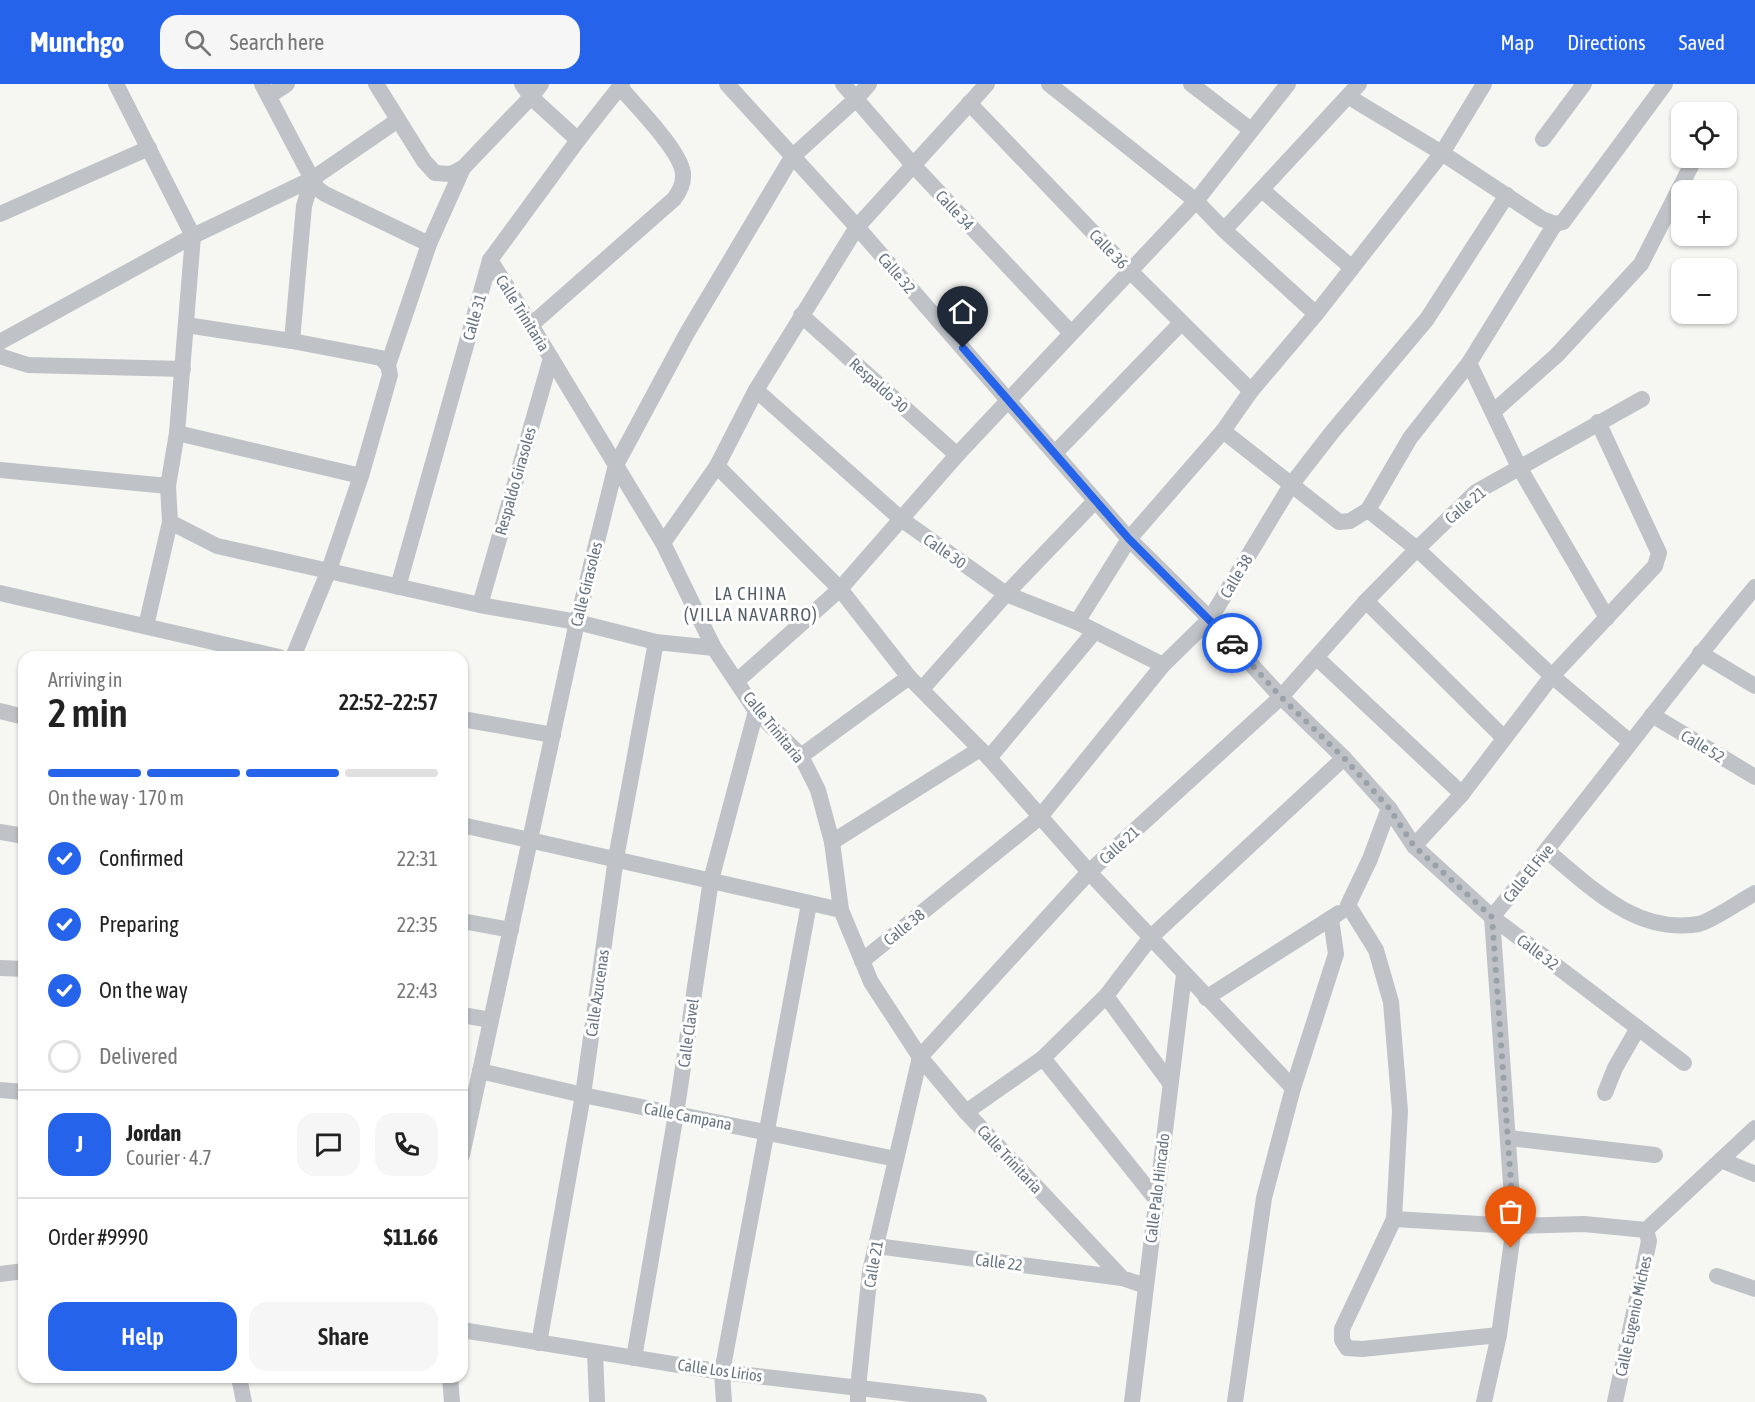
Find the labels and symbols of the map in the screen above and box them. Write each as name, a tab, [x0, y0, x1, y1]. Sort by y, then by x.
street label: Calle 34	[932, 187, 978, 233]
street label: Calle 36	[1086, 226, 1132, 272]
street label: Calle 32	[875, 249, 919, 297]
street label: Calle Trinitaria	[493, 272, 553, 354]
pin	[937, 286, 988, 348]
street label: Calle 31	[459, 292, 489, 342]
street label: Respaldo 30	[845, 354, 912, 417]
street label: Respaldo Girasoles	[491, 425, 540, 537]
street label: Calle 21	[1441, 483, 1489, 527]
street label: Calle 30	[920, 530, 970, 572]
street label: Calle Girasoles	[567, 539, 605, 628]
street label: Calle 38	[1216, 551, 1256, 601]
district label: LA CHINA (VILLA NAVARRO)	[684, 583, 818, 625]
courier	[1202, 613, 1262, 673]
street label: Calle Trinitaria	[740, 688, 808, 766]
street label: Calle 52	[1678, 726, 1728, 766]
street label: Calle 21	[1095, 822, 1143, 868]
street label: Calle El Five	[1499, 840, 1557, 906]
street label: Calle 38	[880, 905, 928, 949]
street label: Calle 32	[1514, 931, 1562, 973]
street label: Calle Azucenas	[582, 948, 612, 1038]
street label: Calle Clavel	[674, 997, 702, 1069]
street label: Calle Campana	[643, 1099, 733, 1134]
street label: Calle Trinitaria	[974, 1121, 1046, 1197]
street label: Calle Palo Hincado	[1141, 1132, 1173, 1244]
pin	[1485, 1186, 1536, 1248]
street label: Calle 21	[860, 1239, 886, 1289]
street label: Calle 22	[974, 1250, 1024, 1274]
street label: Calle Eugenio Miches	[1611, 1254, 1656, 1378]
street label: Calle Los Lirios	[676, 1355, 764, 1385]

